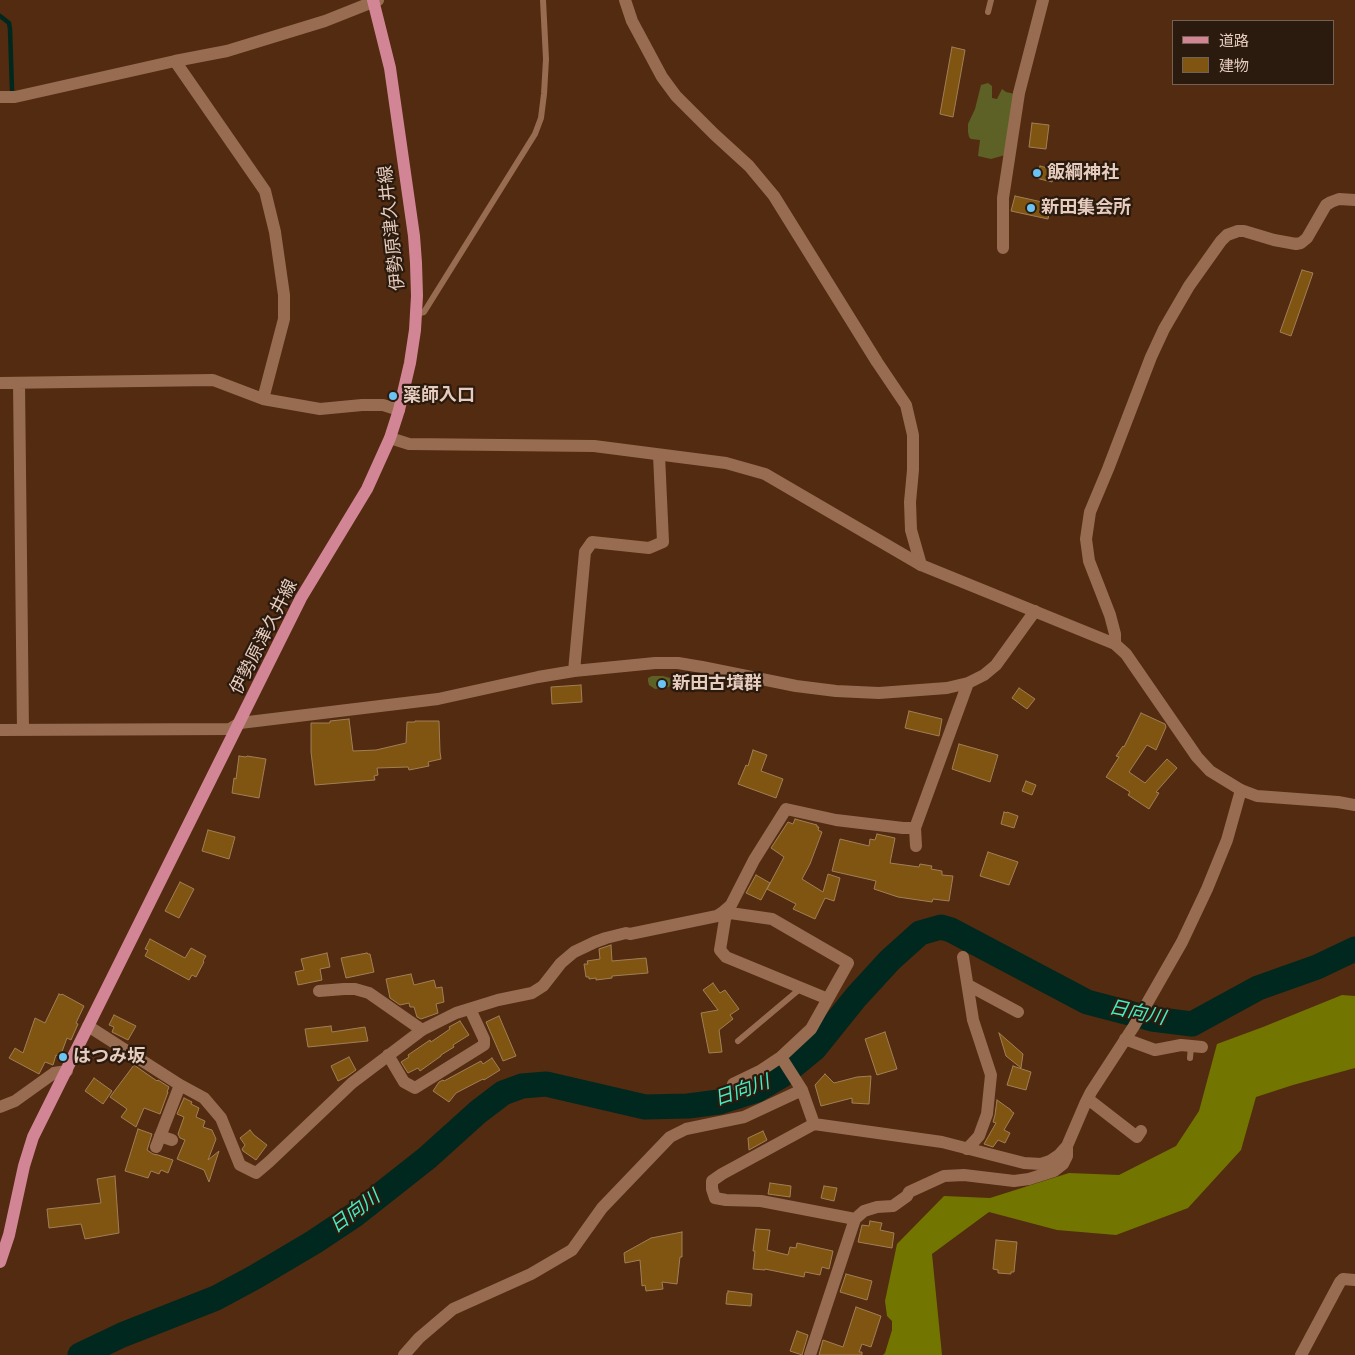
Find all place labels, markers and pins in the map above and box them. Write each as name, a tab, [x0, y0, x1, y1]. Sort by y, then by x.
place label: 飯綱神社	[1047, 162, 1119, 184]
marker: 飯綱神社	[1031, 167, 1043, 179]
place label: 新田集会所	[1041, 197, 1131, 219]
marker: 新田集会所	[1025, 202, 1037, 214]
place label: 薬師入口	[403, 385, 475, 407]
marker: 薬師入口	[387, 390, 399, 402]
place label: 新田古墳群	[672, 673, 762, 695]
marker: 新田古墳群	[656, 678, 668, 690]
place label: はつみ坂	[73, 1046, 145, 1068]
marker: はつみ坂	[57, 1051, 69, 1063]

